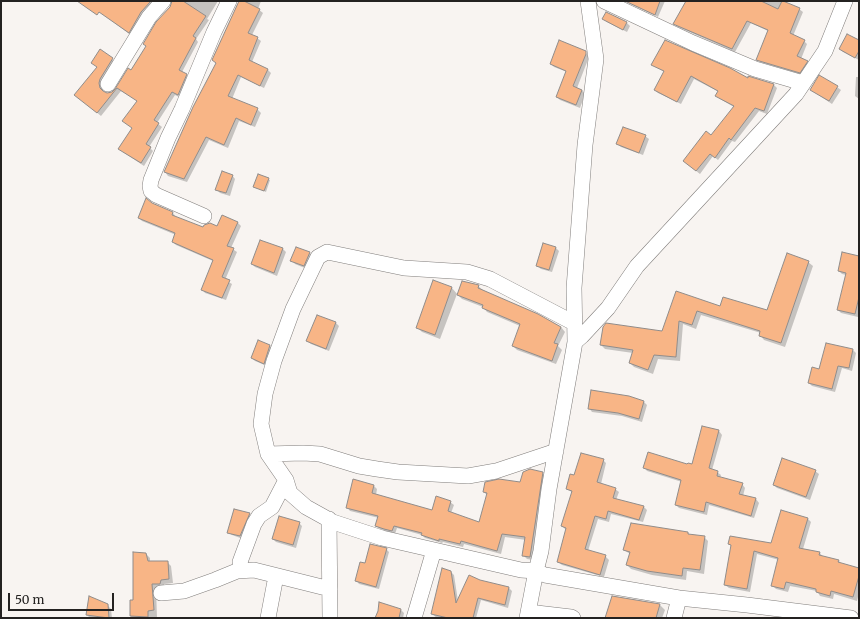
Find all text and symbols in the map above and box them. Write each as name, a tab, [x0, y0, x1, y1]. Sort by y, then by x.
scale bar	[10, 585, 116, 611]
text: 50 m	[15, 592, 44, 607]

